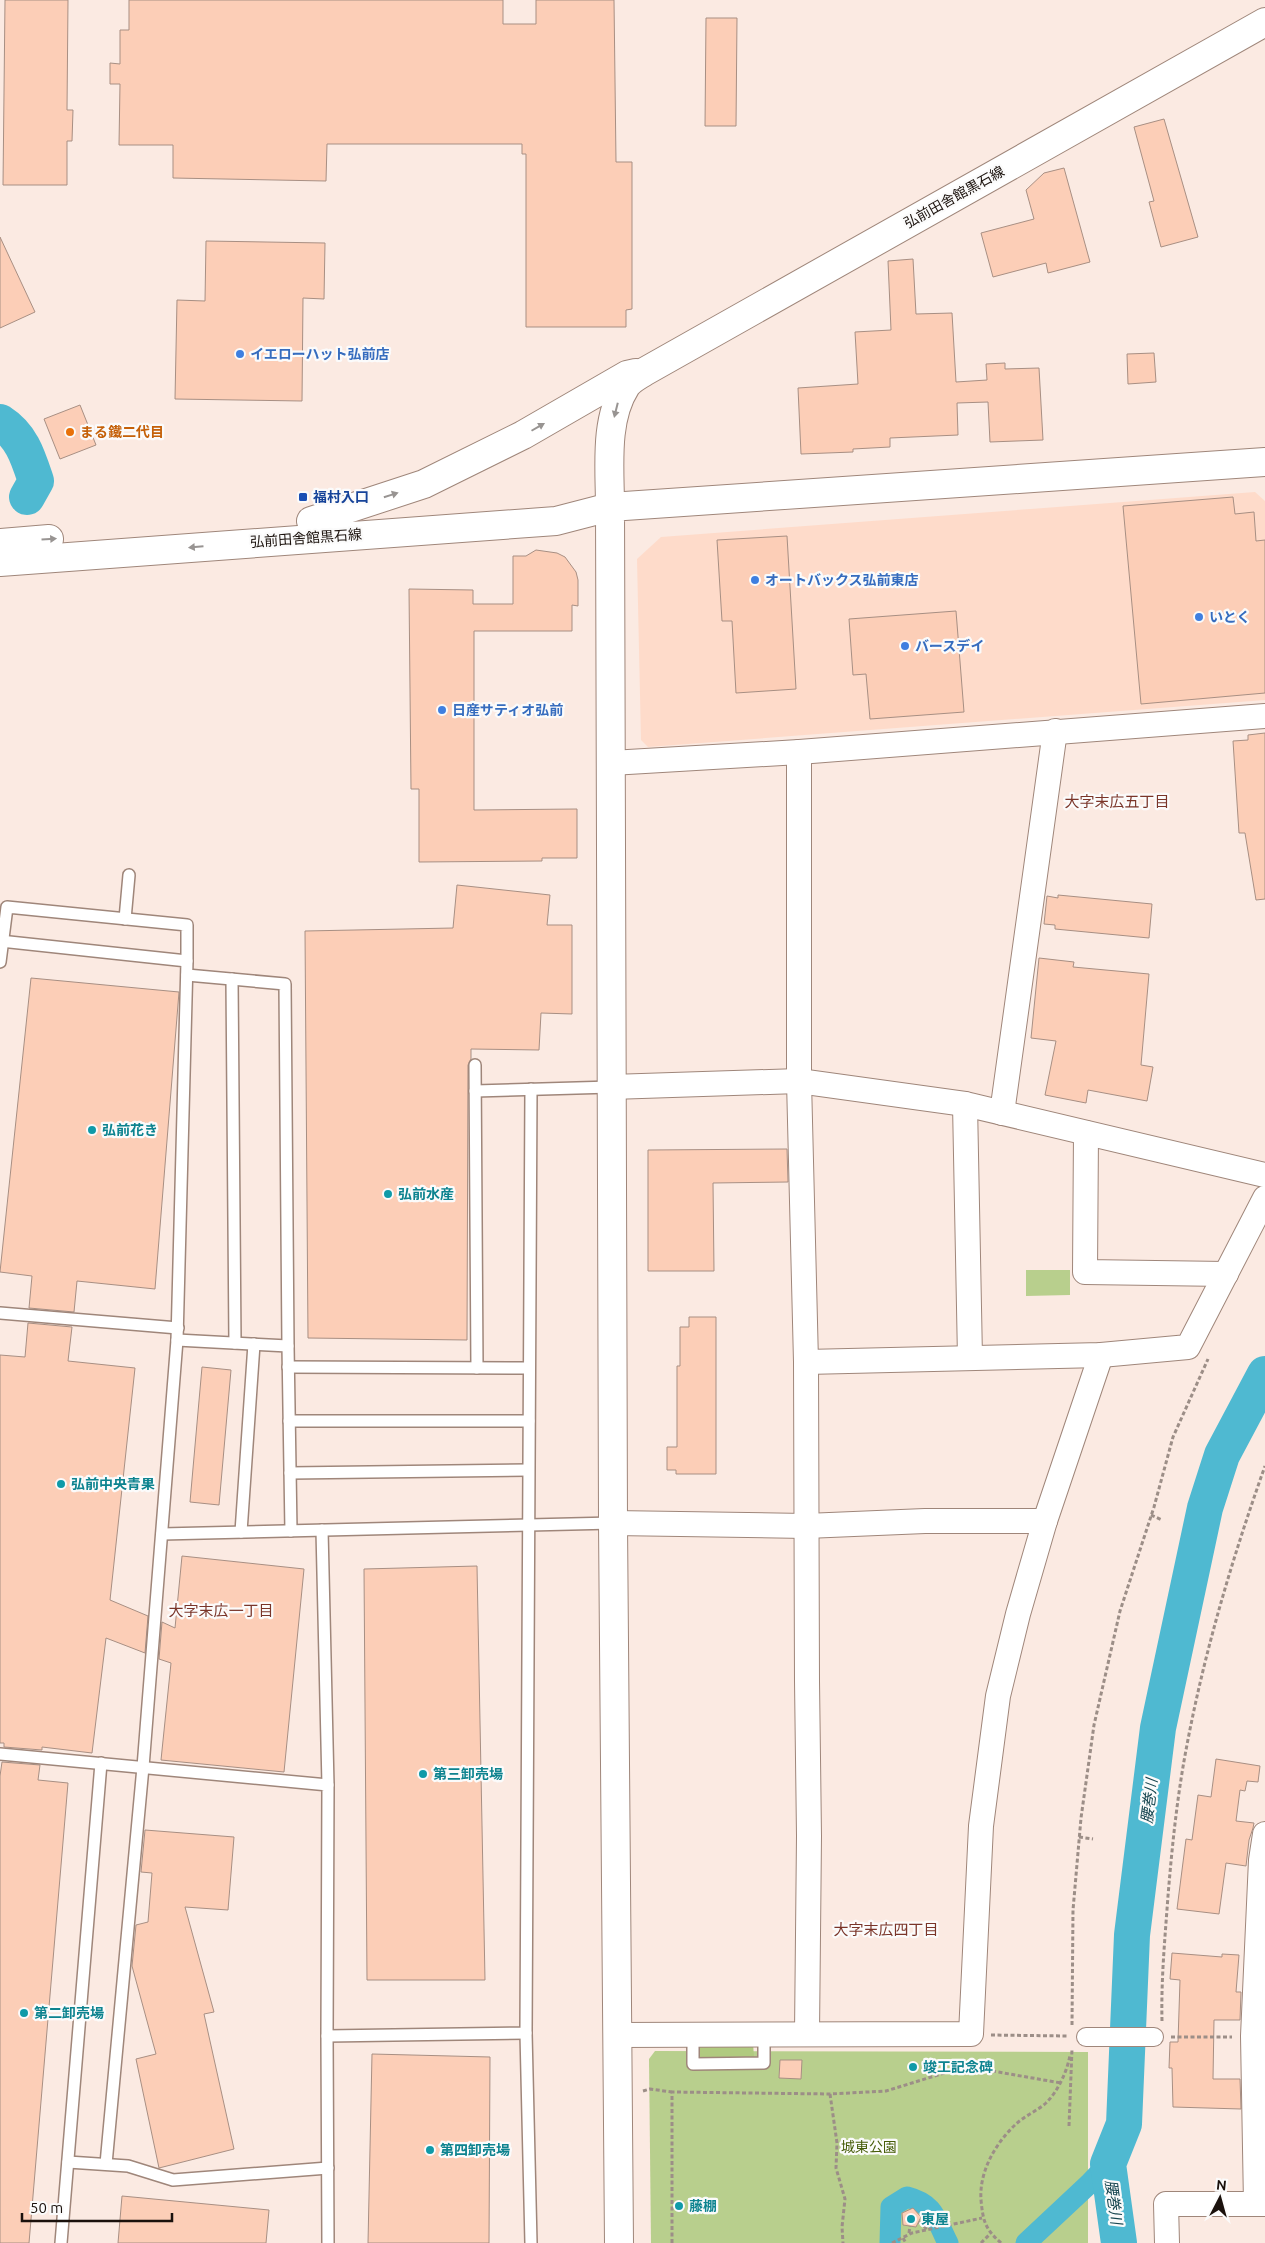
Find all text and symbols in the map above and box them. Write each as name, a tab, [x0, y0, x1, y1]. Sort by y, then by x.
street label: 弘前田舎館黒石線	[901, 163, 1007, 231]
place label: イエローハット弘前店	[250, 346, 390, 362]
marker: イエローハット弘前店	[234, 348, 246, 360]
one-way arrow	[612, 402, 620, 417]
one-way arrow	[531, 422, 545, 431]
place label: まる鐵二代目	[80, 424, 164, 440]
marker: まる鐵二代目	[64, 426, 76, 438]
place label: 福村入口	[313, 489, 369, 505]
marker: 福村入口	[297, 491, 309, 503]
one-way arrow	[384, 491, 399, 499]
street label: 弘前田舎館黒石線	[250, 526, 362, 550]
one-way arrow	[41, 535, 57, 543]
one-way arrow	[188, 543, 204, 551]
place label: オートバックス弘前東店	[765, 572, 919, 588]
marker: オートバックス弘前東店	[749, 574, 761, 586]
place label: いとく	[1209, 609, 1251, 625]
marker: いとく	[1193, 611, 1205, 623]
place label: バースデイ	[915, 638, 984, 654]
marker: バースデイ	[899, 640, 911, 652]
place label: 日産サティオ弘前	[452, 702, 563, 718]
marker: 日産サティオ弘前	[436, 704, 448, 716]
district label: 大字末広五丁目	[1064, 793, 1170, 810]
place label: 弘前花き	[102, 1122, 158, 1138]
marker: 弘前花き	[86, 1124, 98, 1136]
place label: 弘前水産	[398, 1186, 454, 1202]
marker: 弘前水産	[382, 1188, 394, 1200]
place label: 弘前中央青果	[71, 1476, 155, 1492]
marker: 弘前中央青果	[55, 1478, 67, 1490]
district label: 大字末広一丁目	[168, 1602, 274, 1619]
place label: 第三卸売場	[433, 1766, 503, 1782]
marker: 第三卸売場	[417, 1768, 429, 1780]
water label: 腰巻川	[1138, 1776, 1160, 1824]
district label: 大字末広四丁目	[833, 1921, 939, 1938]
place label: 第二卸売場	[34, 2005, 104, 2021]
marker: 第二卸売場	[18, 2007, 30, 2019]
place label: 竣工記念碑	[923, 2059, 993, 2075]
marker: 竣工記念碑	[907, 2061, 919, 2073]
park label: 城東公園	[841, 2139, 897, 2155]
place label: 第四卸売場	[440, 2142, 510, 2158]
marker: 第四卸売場	[424, 2144, 436, 2156]
north arrow	[1195, 2173, 1245, 2223]
text: N	[1215, 2177, 1227, 2194]
water label: 腰巻川	[1102, 2179, 1126, 2227]
scale bar	[22, 2190, 172, 2222]
place label: 藤棚	[689, 2198, 717, 2214]
text: 50 m	[30, 2199, 63, 2216]
marker: 藤棚	[673, 2200, 685, 2212]
place label: 東屋	[921, 2211, 949, 2227]
marker: 東屋	[905, 2213, 917, 2225]

